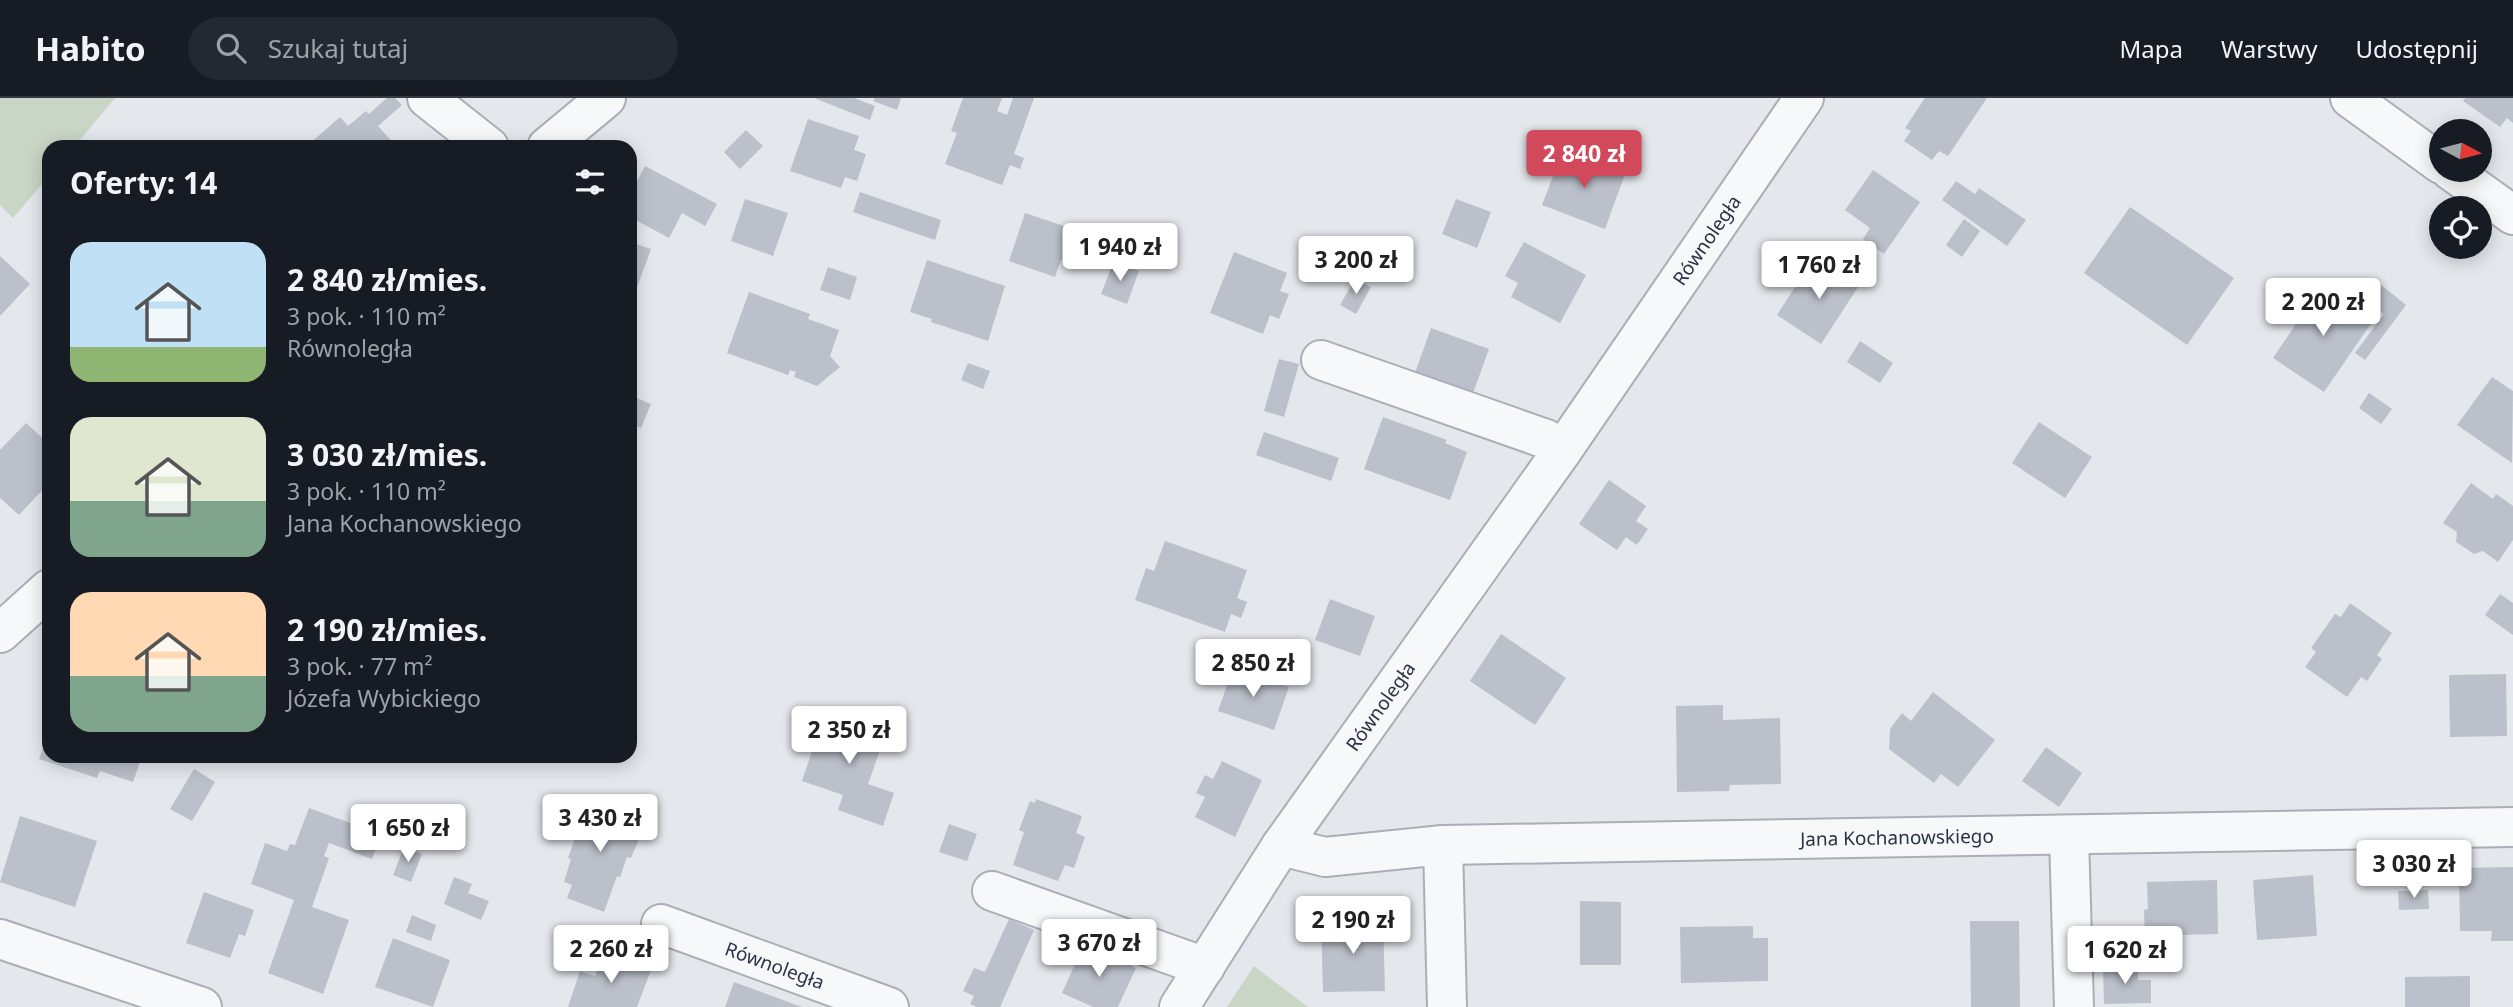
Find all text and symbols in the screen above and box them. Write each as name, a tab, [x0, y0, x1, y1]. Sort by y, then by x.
search box	[188, 17, 678, 80]
text: Habito	[35, 26, 146, 71]
icon: search	[212, 29, 250, 67]
text: Szukaj tutaj	[268, 30, 408, 66]
text: Mapa	[2120, 32, 2183, 65]
text: Warstwy	[2221, 32, 2318, 65]
text: Udostępnij	[2356, 32, 2478, 65]
north arrow	[2429, 119, 2492, 182]
map controls	[2429, 119, 2492, 259]
pin: 2 840 zł	[1512, 130, 1656, 190]
text: 2 840 zł	[1543, 137, 1625, 169]
text: Oferty: 14	[70, 162, 217, 203]
icon: filters	[571, 163, 609, 201]
street label: Równoległa	[1666, 190, 1747, 290]
button: locate	[2429, 196, 2492, 259]
pin: 1 940 zł	[1048, 223, 1192, 283]
text: 1 940 zł	[1079, 230, 1161, 262]
pin: 3 200 zł	[1284, 236, 1428, 296]
pin: 1 760 zł	[1747, 242, 1891, 301]
text: 3 200 zł	[1315, 243, 1397, 275]
text: 1 760 zł	[1778, 248, 1860, 280]
text: 2 840 zł/mies.	[287, 259, 487, 300]
icon: home	[126, 270, 210, 354]
pin: 2 200 zł	[2251, 278, 2395, 338]
text: 2 200 zł	[2282, 285, 2364, 317]
text: 3 pok. · 110 m²	[287, 300, 446, 332]
text: Równoległa	[287, 332, 413, 364]
text: 3 030 zł/mies.	[287, 434, 487, 475]
icon: home	[126, 445, 210, 529]
text: 3 pok. · 110 m²	[287, 475, 446, 507]
text: Jana Kochanowskiego	[287, 507, 522, 539]
text: 2 190 zł/mies.	[287, 609, 487, 650]
icon: home	[126, 620, 210, 704]
pin: 2 850 zł	[1181, 640, 1325, 699]
text: 2 850 zł	[1212, 646, 1294, 678]
text: 3 pok. · 77 m²	[287, 650, 433, 682]
street label: Równoległa	[1340, 656, 1421, 756]
text: Józefa Wybickiego	[287, 682, 481, 714]
pin: 2 350 zł	[777, 706, 921, 766]
text: 2 350 zł	[808, 713, 890, 745]
pin: 3 430 zł	[528, 794, 672, 854]
text: 3 430 zł	[559, 801, 641, 833]
pin: 1 650 zł	[336, 804, 480, 864]
text: 1 650 zł	[367, 811, 449, 843]
street label: Jana Kochanowskiego	[1798, 823, 1994, 852]
pin: 3 030 zł	[2342, 840, 2486, 900]
text: 3 030 zł	[2373, 847, 2455, 879]
pin: 2 190 zł	[1281, 896, 1425, 956]
text: 2 190 zł	[1312, 903, 1394, 935]
pin: 3 670 zł	[1027, 920, 1171, 979]
pin: 2 260 zł	[539, 926, 683, 985]
text: 3 670 zł	[1058, 926, 1140, 958]
pin: 1 620 zł	[2053, 926, 2197, 986]
text: 2 260 zł	[570, 932, 652, 964]
text: 1 620 zł	[2084, 933, 2166, 965]
street label: Równoległa	[721, 935, 828, 995]

